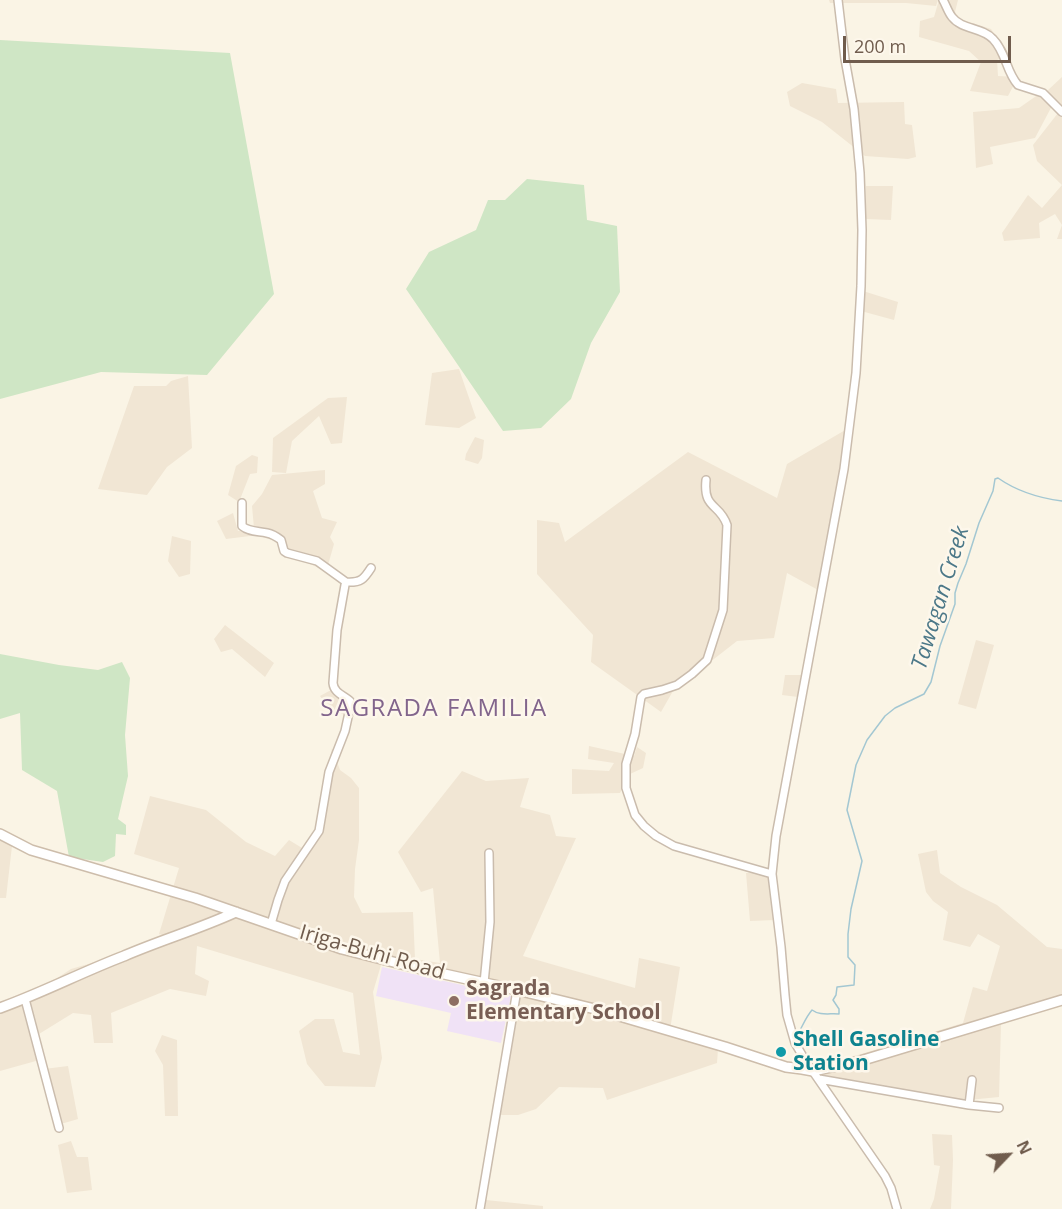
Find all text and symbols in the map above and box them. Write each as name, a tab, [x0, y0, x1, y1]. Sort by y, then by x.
scale bar	[846, 24, 1014, 62]
text: 200 m	[854, 34, 906, 58]
water label: Tawagan Creek	[907, 523, 975, 673]
district label: SAGRADA FAMILIA	[320, 695, 548, 723]
street label: Iriga-Buhi Road	[297, 920, 447, 986]
place label: Sagrada Elementary School	[466, 976, 661, 1026]
marker: Sagrada Elementary School	[447, 994, 461, 1008]
place label: Shell Gasoline Station	[793, 1027, 939, 1077]
marker: Shell Gasoline Station	[774, 1045, 788, 1059]
north arrow	[978, 1125, 1038, 1185]
text: N	[1012, 1137, 1037, 1158]

